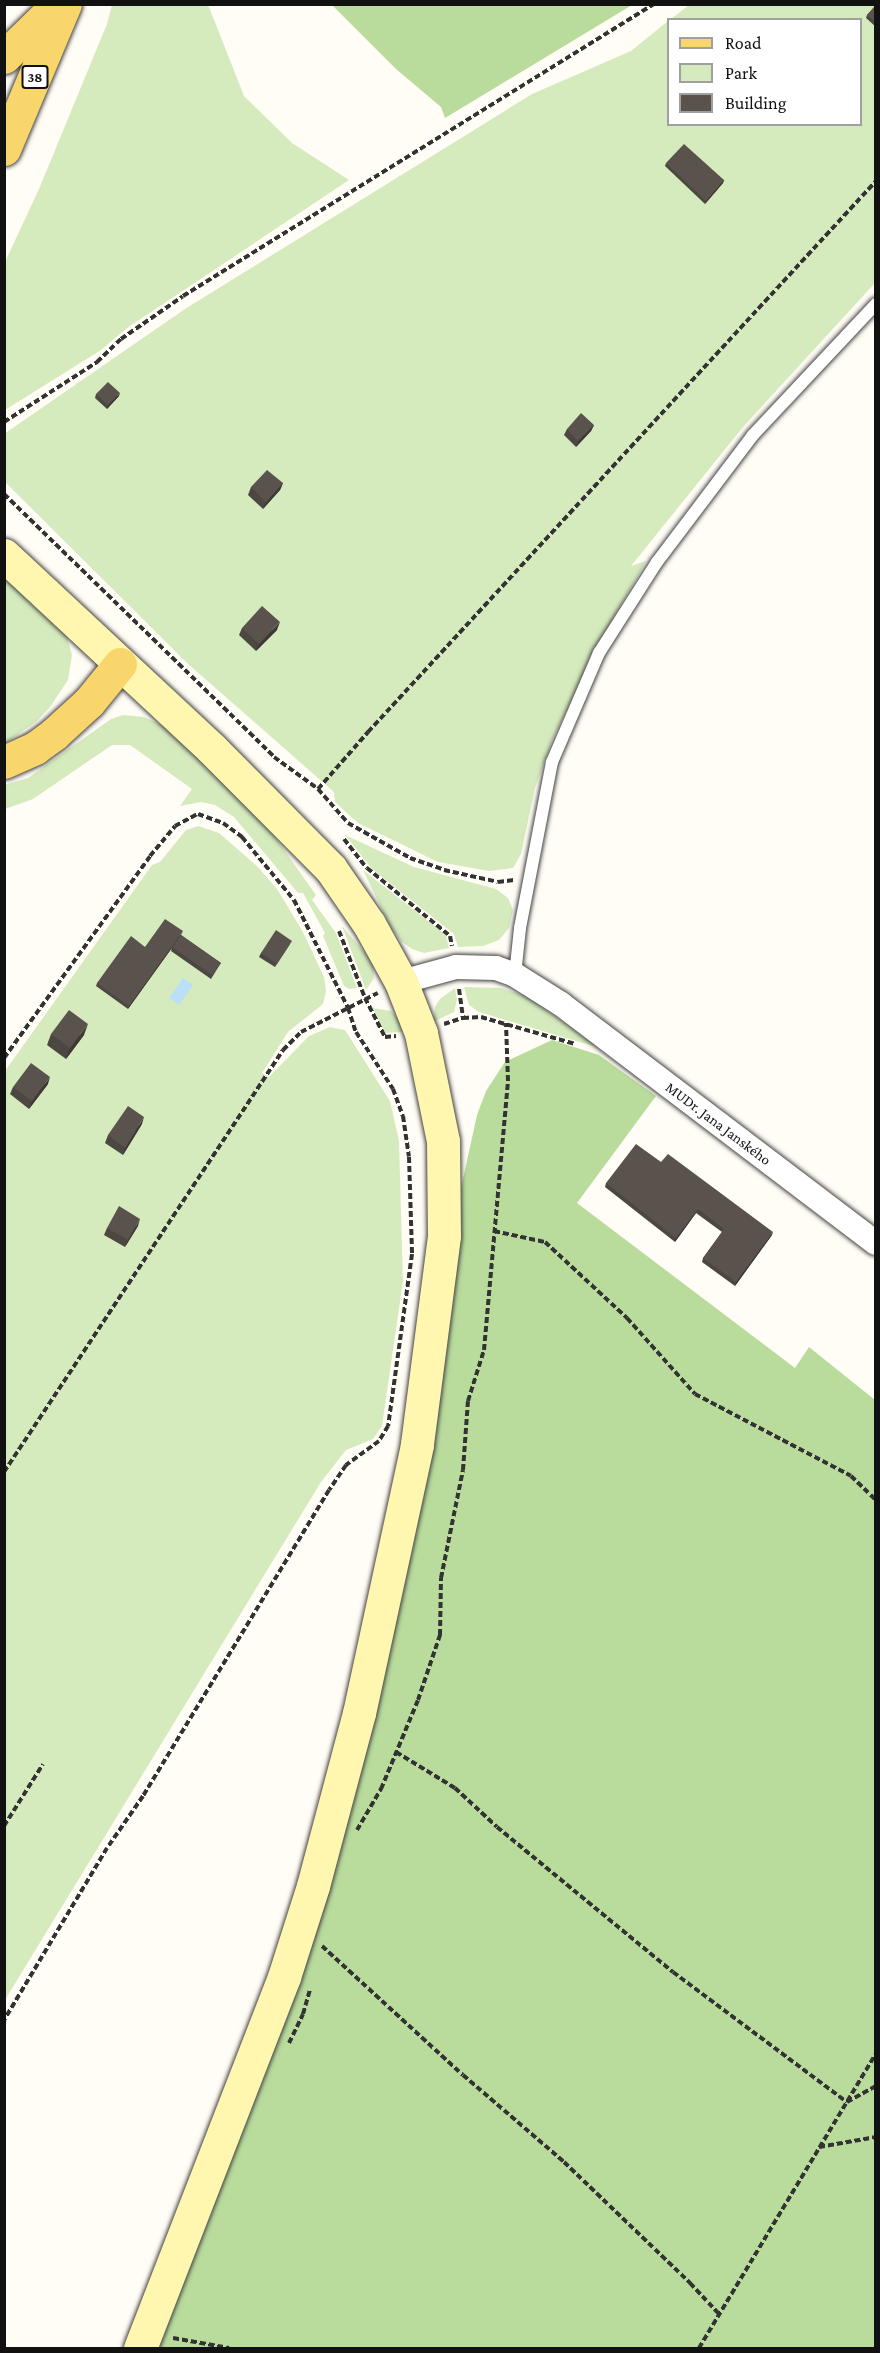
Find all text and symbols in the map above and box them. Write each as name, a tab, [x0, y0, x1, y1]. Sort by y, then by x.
legend	[667, 18, 862, 126]
text: Road	[725, 33, 762, 53]
text: Park	[725, 63, 757, 83]
road number: 38	[22, 66, 48, 88]
text: Building	[725, 93, 786, 113]
street label: MUDr. Jana Janského	[662, 1079, 774, 1169]

